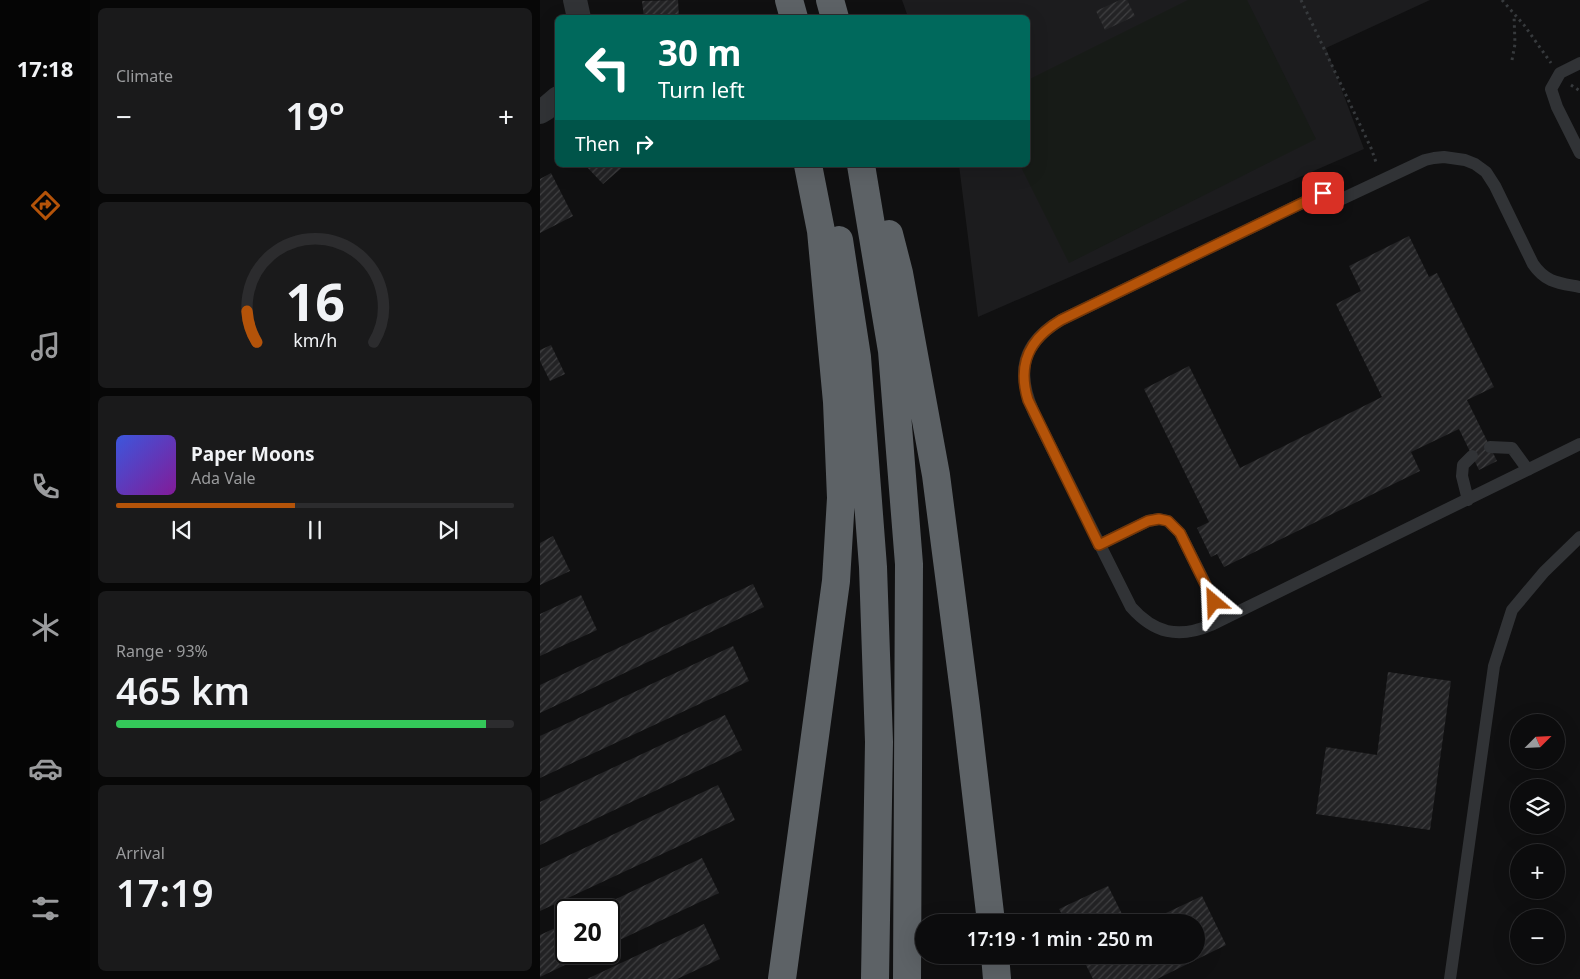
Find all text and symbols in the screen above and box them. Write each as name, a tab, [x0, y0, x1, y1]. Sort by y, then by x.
text: 30 m	[658, 29, 741, 76]
icon: left	[575, 35, 640, 100]
text: 17:18	[17, 53, 73, 83]
text: Climate	[116, 65, 173, 87]
text: Turn left	[658, 74, 745, 104]
text: 19°	[285, 89, 345, 141]
text: −	[116, 97, 132, 135]
text: +	[498, 97, 514, 135]
icon: right	[630, 130, 658, 158]
text: Then	[575, 131, 620, 157]
pin	[1302, 172, 1344, 214]
icon: arrive	[1309, 179, 1337, 207]
icon: directions	[28, 188, 63, 223]
text: 16	[285, 265, 345, 336]
text: km/h	[293, 328, 337, 352]
icon: music	[28, 329, 63, 364]
text: Paper Moons	[191, 441, 315, 467]
text: Ada Vale	[191, 467, 256, 489]
icon: phone	[28, 469, 63, 504]
icon: previous	[168, 516, 196, 544]
icon: pause	[301, 516, 329, 544]
icon: next	[434, 516, 462, 544]
position arrow	[1187, 575, 1239, 627]
icon: climate	[28, 610, 63, 645]
text: Range · 93%	[116, 640, 208, 662]
text: 465 km	[116, 664, 250, 716]
north arrow	[1510, 714, 1565, 769]
map controls	[1510, 714, 1565, 964]
icon: car	[28, 751, 63, 786]
button: layers	[1510, 779, 1565, 834]
text: Arrival	[116, 842, 165, 864]
button: +	[1510, 844, 1565, 899]
text: 17:19	[116, 866, 213, 918]
icon: filters	[28, 891, 63, 926]
speed limit sign: 20	[555, 899, 620, 964]
button: −	[1510, 909, 1565, 964]
text: 17:19 · 1 min · 250 m	[967, 926, 1153, 952]

